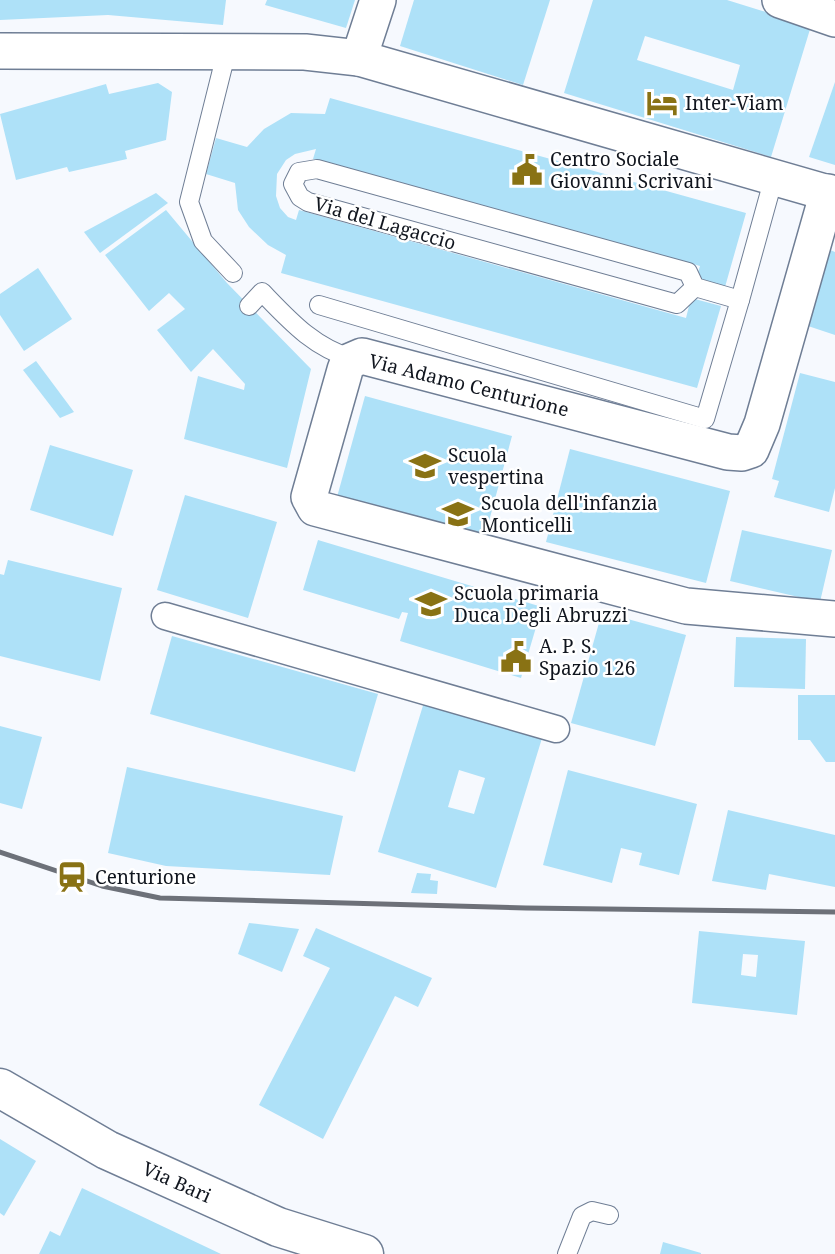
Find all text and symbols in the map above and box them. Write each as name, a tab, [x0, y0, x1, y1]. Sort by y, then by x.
hotel icon: Inter-Viam	[645, 86, 679, 120]
place label: Inter-Viam	[685, 90, 784, 116]
place label: Centro Sociale Giovanni Scrivani	[550, 146, 713, 194]
public building icon: Centro Sociale Giovanni Scrivani	[510, 153, 544, 187]
street label: Via del Lagaccio	[311, 190, 459, 256]
street label: Via Adamo Centurione	[366, 348, 572, 422]
place label: Scuola vespertina	[448, 442, 544, 490]
school or university icon: Scuola vespertina	[408, 449, 442, 483]
place label: Scuola dell'infanzia Monticelli	[481, 490, 658, 538]
school or university icon: Scuola dell'infanzia Monticelli	[441, 497, 475, 531]
place label: Scuola primaria Duca Degli Abruzzi	[454, 580, 628, 628]
school or university icon: Scuola primaria Duca Degli Abruzzi	[414, 587, 448, 621]
place label: A. P. S. Spazio 126	[539, 633, 635, 681]
public building icon: A. P. S. Spazio 126	[499, 640, 533, 674]
station icon: Centurione	[55, 860, 89, 894]
place label: Centurione	[95, 864, 196, 890]
street label: Via Bari	[139, 1155, 215, 1209]

